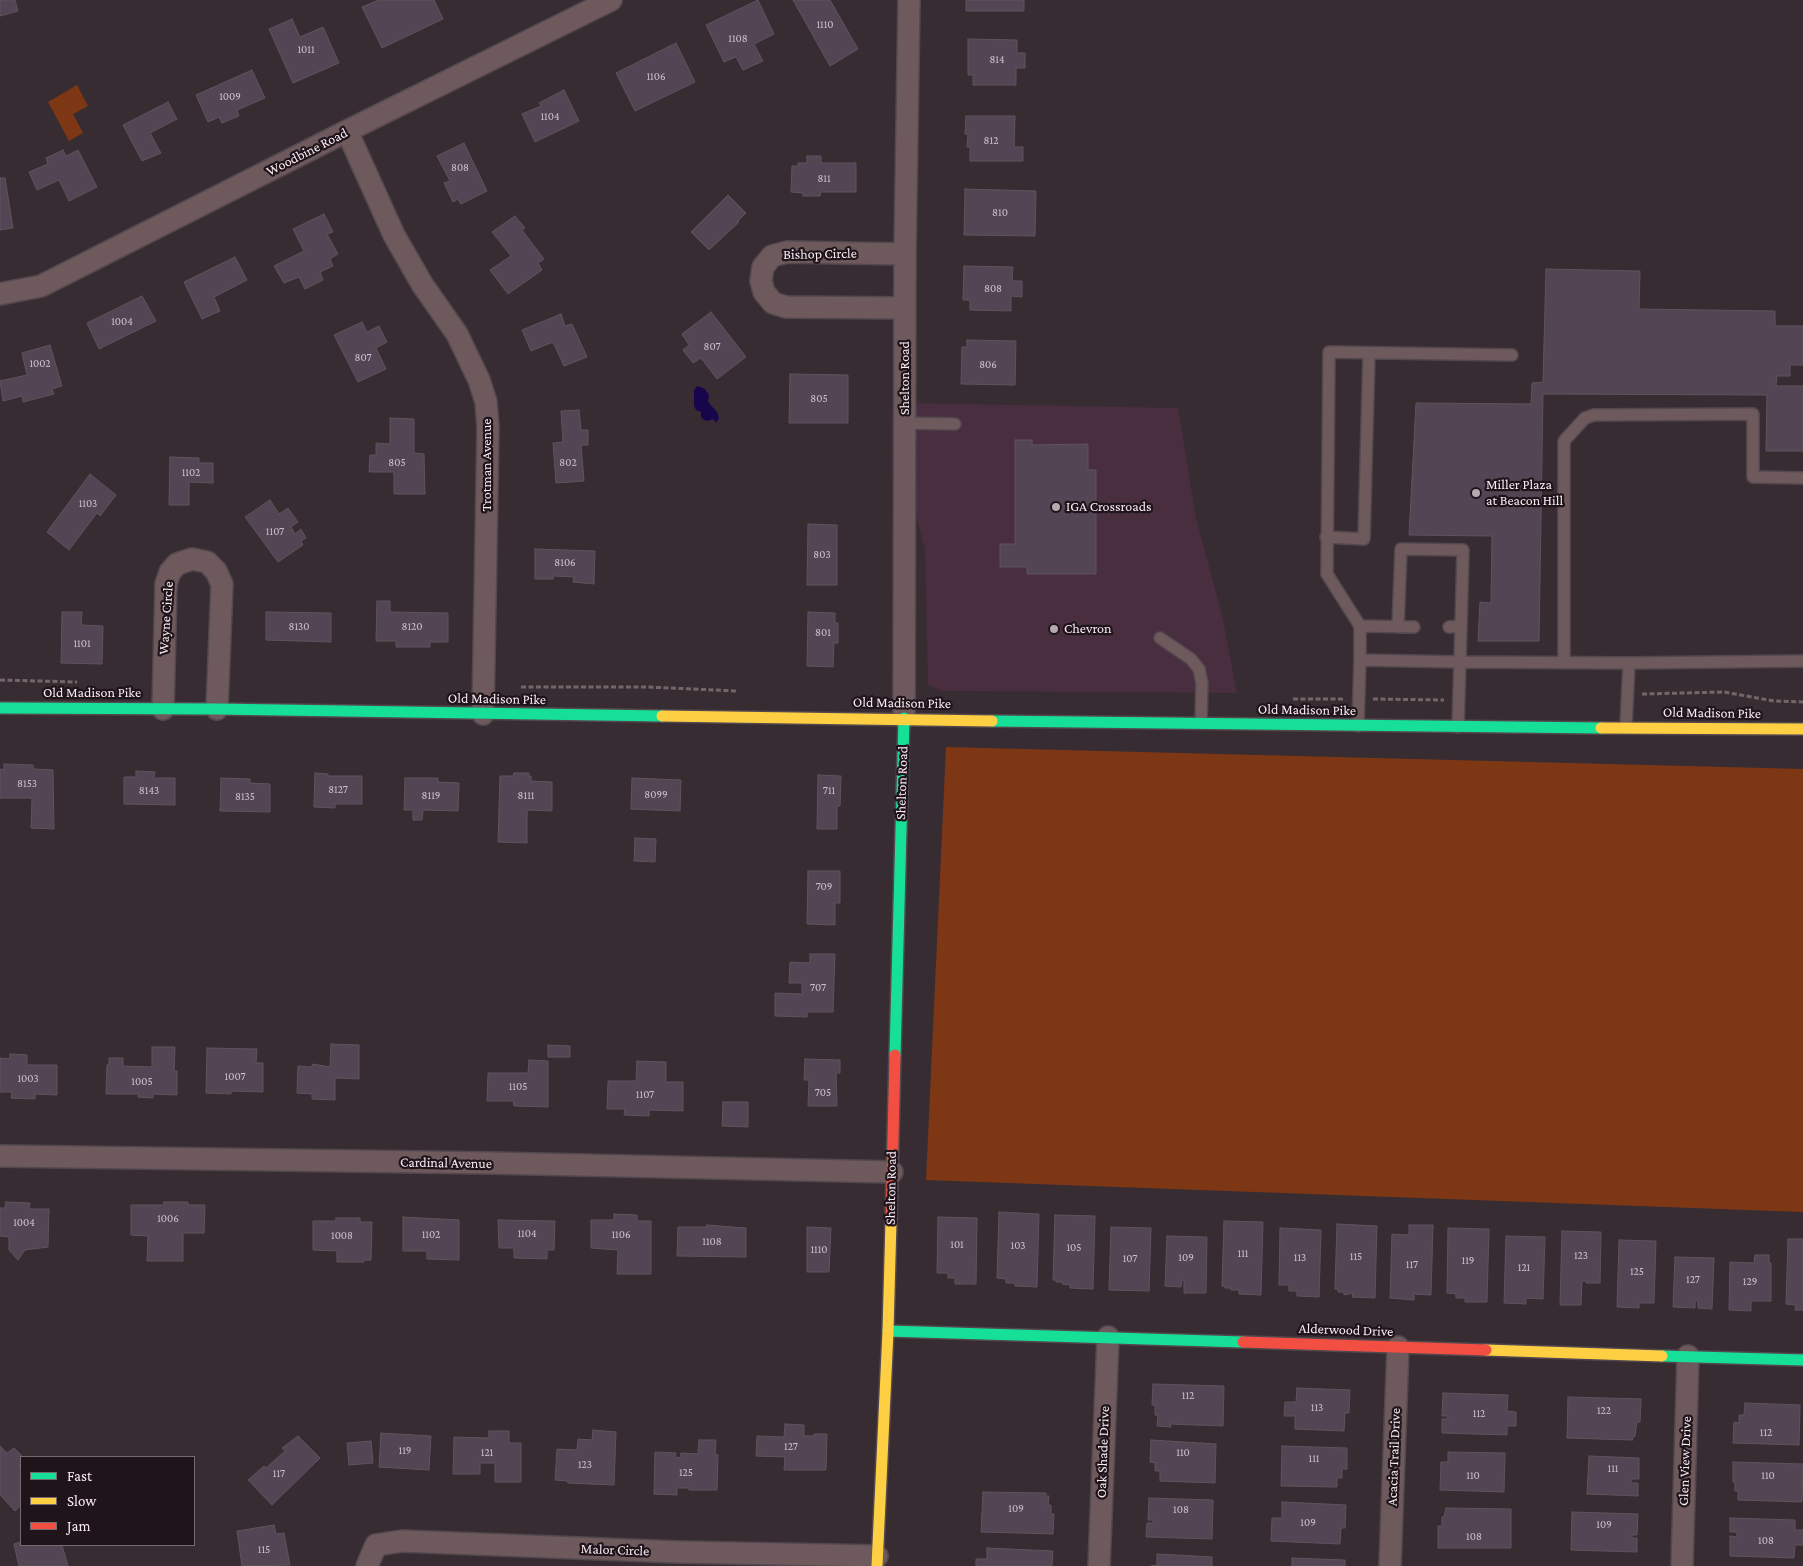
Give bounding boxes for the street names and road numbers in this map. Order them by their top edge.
street label: Woodbine Road [264,124,350,180]
street label: Bishop Circle [783,245,857,263]
street label: Shelton Road [897,341,913,415]
street label: Trotman Avenue [479,419,495,511]
street label: Wayne Circle [155,581,177,655]
street label: Old Madison Pike [43,685,141,701]
street label: Old Madison Pike [448,690,546,708]
street label: Old Madison Pike [853,694,951,712]
street label: Old Madison Pike [1258,701,1356,719]
street label: Old Madison Pike [1663,704,1761,722]
street label: Shelton Road [892,746,912,820]
street label: Shelton Road [882,1151,900,1225]
street label: Cardinal Avenue [400,1154,492,1172]
street label: Alderwood Drive [1298,1320,1394,1340]
street label: Oak Shade Drive [1093,1406,1113,1498]
street label: Acacia Trail Drive [1384,1408,1404,1506]
street label: Glen View Drive [1675,1416,1695,1506]
street label: Malor Circle [580,1540,650,1560]

